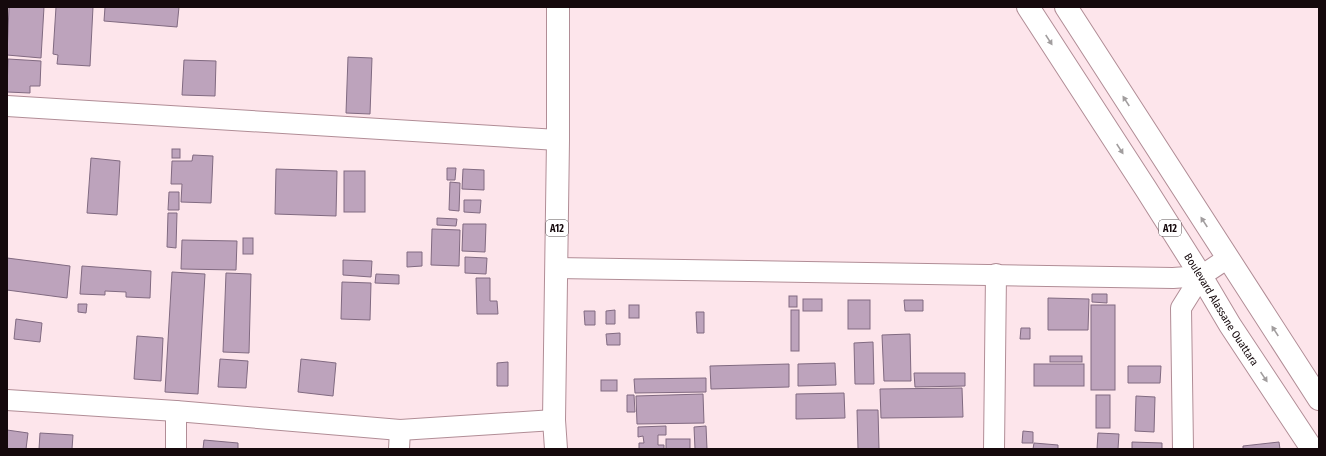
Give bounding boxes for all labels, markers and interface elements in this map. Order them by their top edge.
one-way arrow [1045,35,1053,45]
one-way arrow [1122,95,1130,106]
one-way arrow [1116,144,1124,154]
one-way arrow [1200,216,1208,227]
road number: A12 [546,220,568,236]
road number: A12 [1159,220,1181,236]
street label: Boulevard Alassane Ouattara [1181,251,1261,368]
one-way arrow [1271,326,1279,336]
one-way arrow [1260,372,1268,382]

